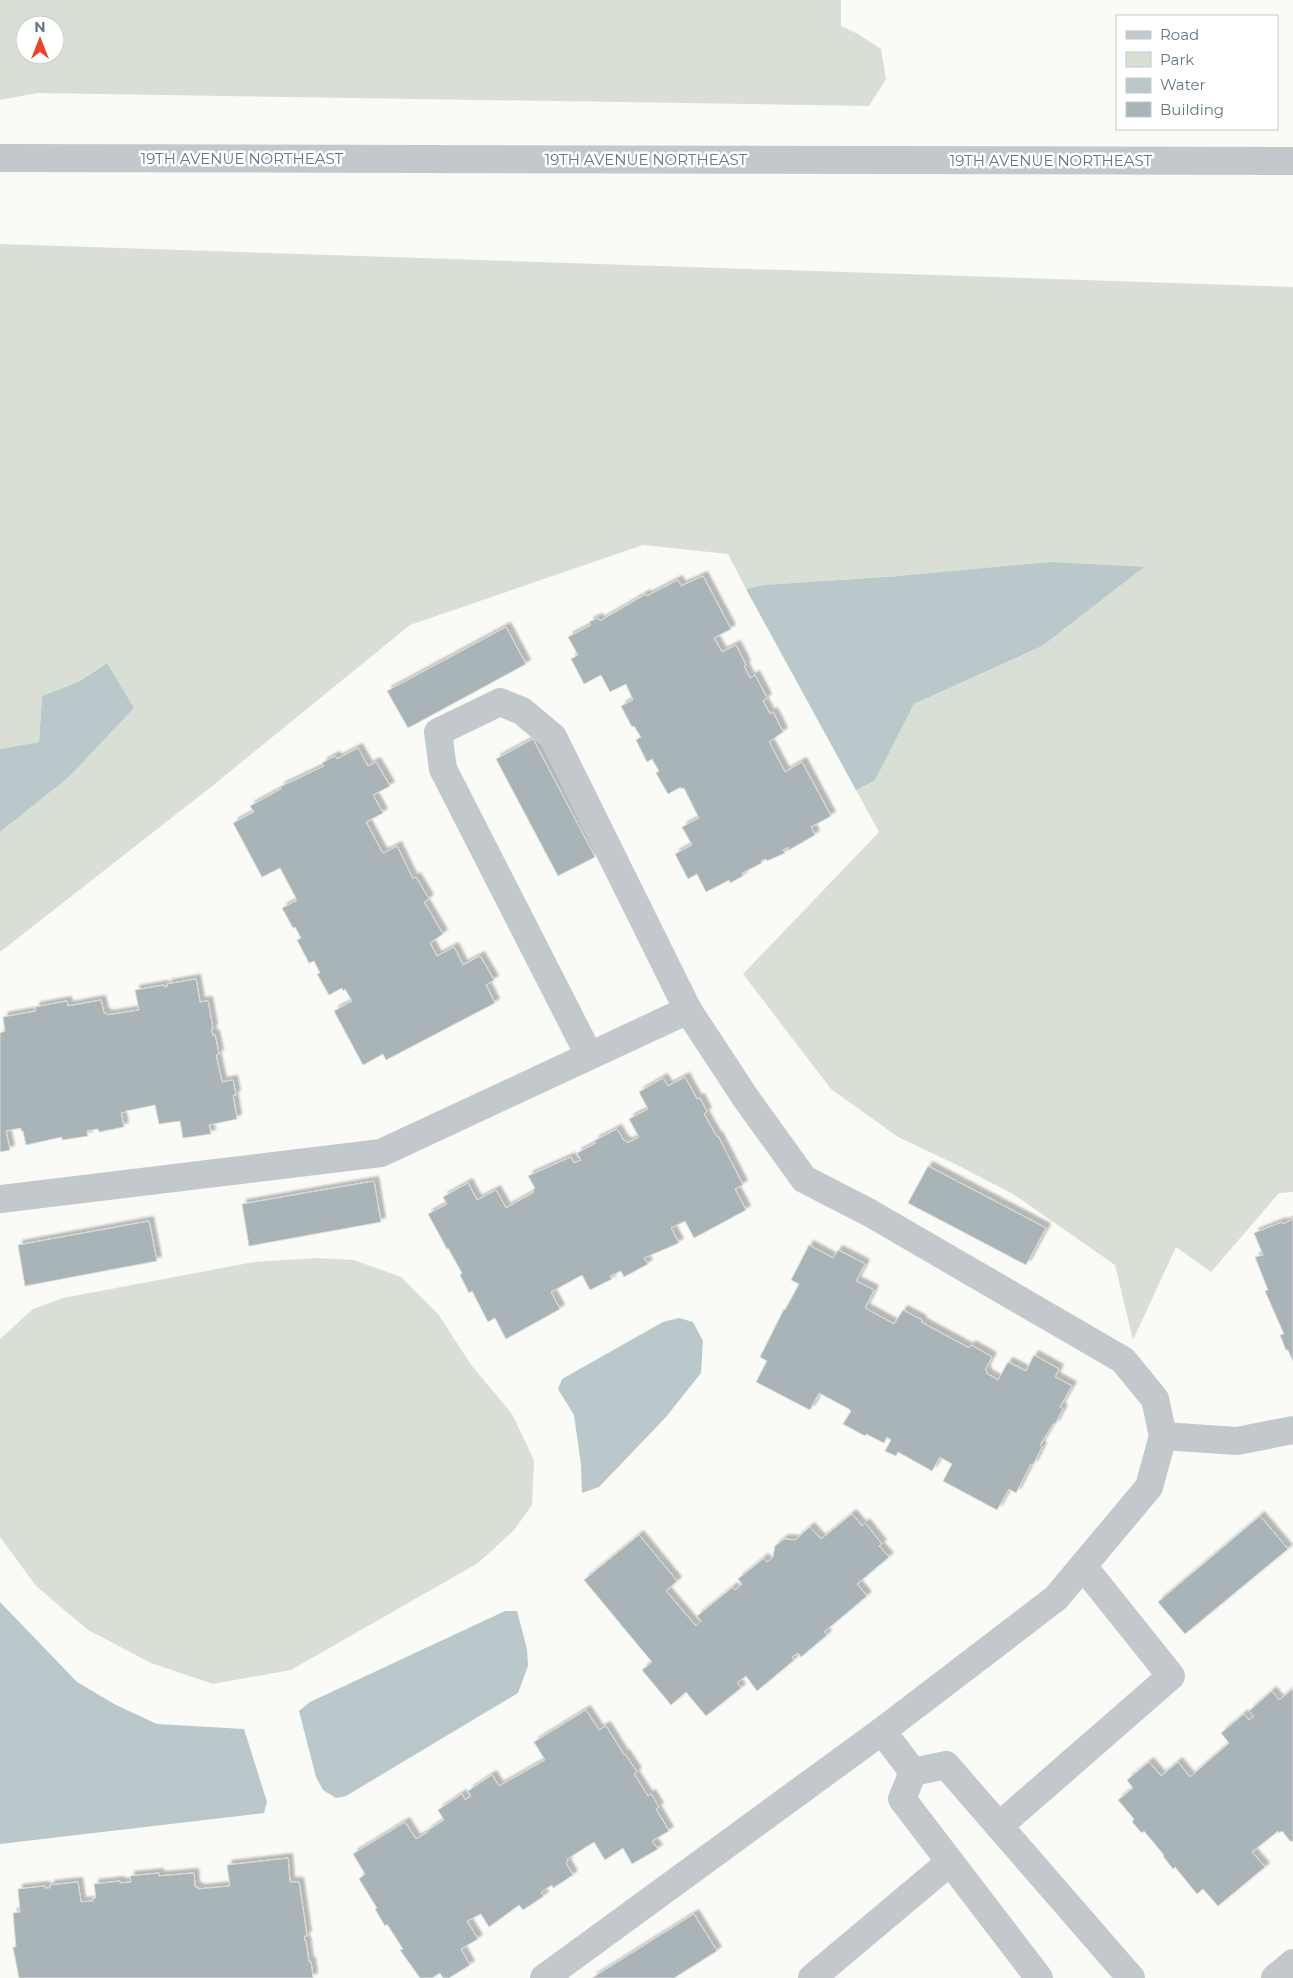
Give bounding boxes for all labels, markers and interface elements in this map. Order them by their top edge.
north arrow [15,15,65,65]
legend [1116,15,1278,130]
text: N [34,18,46,36]
text: Road [1160,25,1199,44]
text: Park [1160,50,1194,69]
text: Water [1160,75,1206,94]
text: Building [1160,100,1224,119]
street label: 19TH AVENUE NORTHEAST [141,149,344,168]
street label: 19TH AVENUE NORTHEAST [545,150,748,169]
street label: 19TH AVENUE NORTHEAST [950,151,1153,170]

